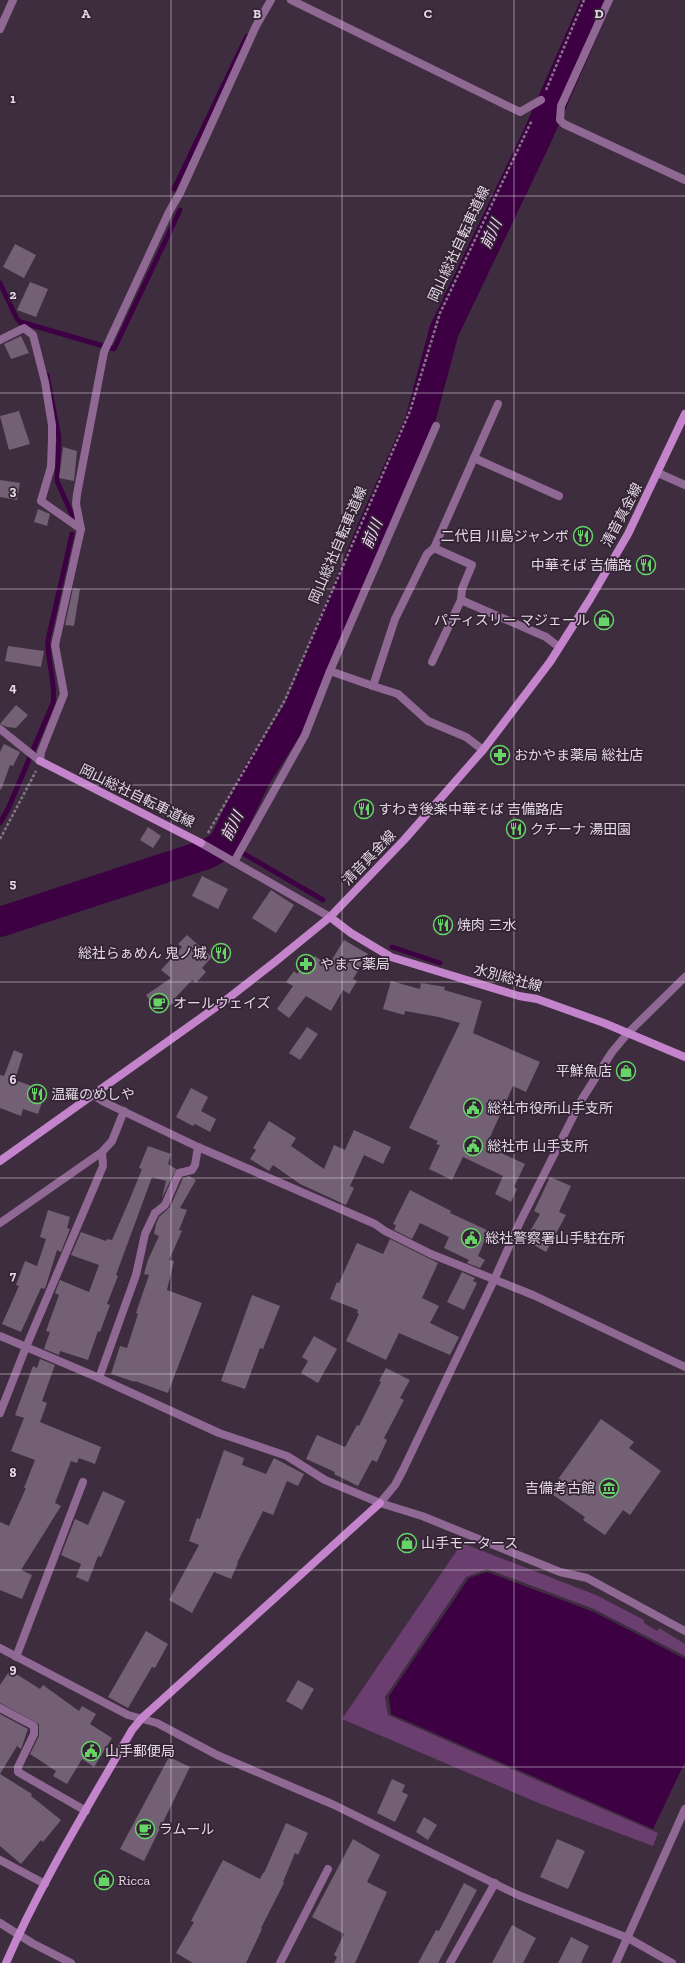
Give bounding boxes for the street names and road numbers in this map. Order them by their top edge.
street label: 岡山総社自転車道線 [425,183,493,305]
street label: 清音真金線 [598,480,646,550]
street label: 岡山総社自転車道線 [306,484,370,606]
street label: 岡山総社自転車道線 [77,761,197,831]
street label: 清音真金線 [339,827,399,889]
street label: 水別総社線 [472,961,544,995]

